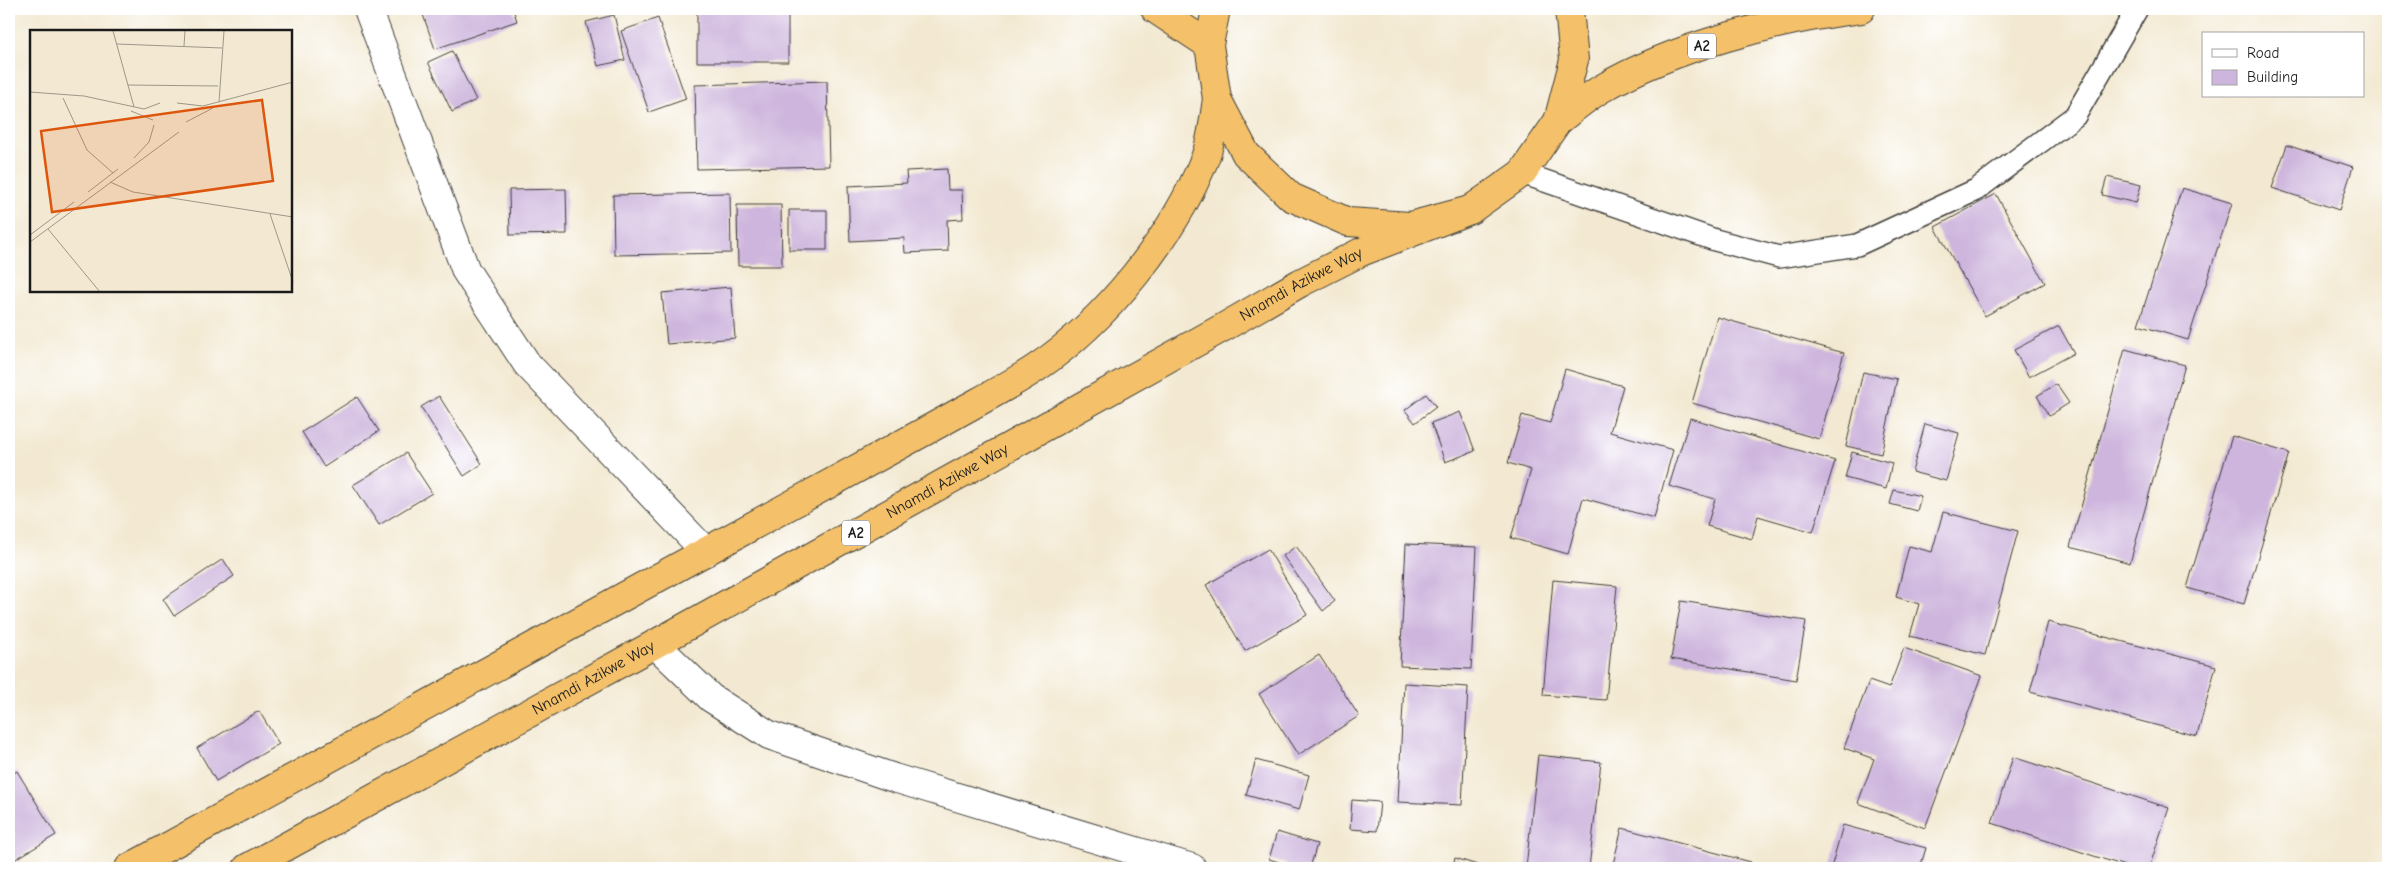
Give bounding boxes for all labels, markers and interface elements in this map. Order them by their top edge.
inset map [30,30,292,292]
legend [2202,32,2364,98]
road number: A2 [1688,34,1716,58]
text: Road [2247,44,2279,62]
text: Building [2247,68,2298,86]
street label: Nnamdi Azikwe Way [1237,243,1366,325]
street label: Nnamdi Azikwe Way [883,440,1012,522]
road number: A2 [842,520,870,546]
street label: Nnamdi Azikwe Way [529,637,658,719]

